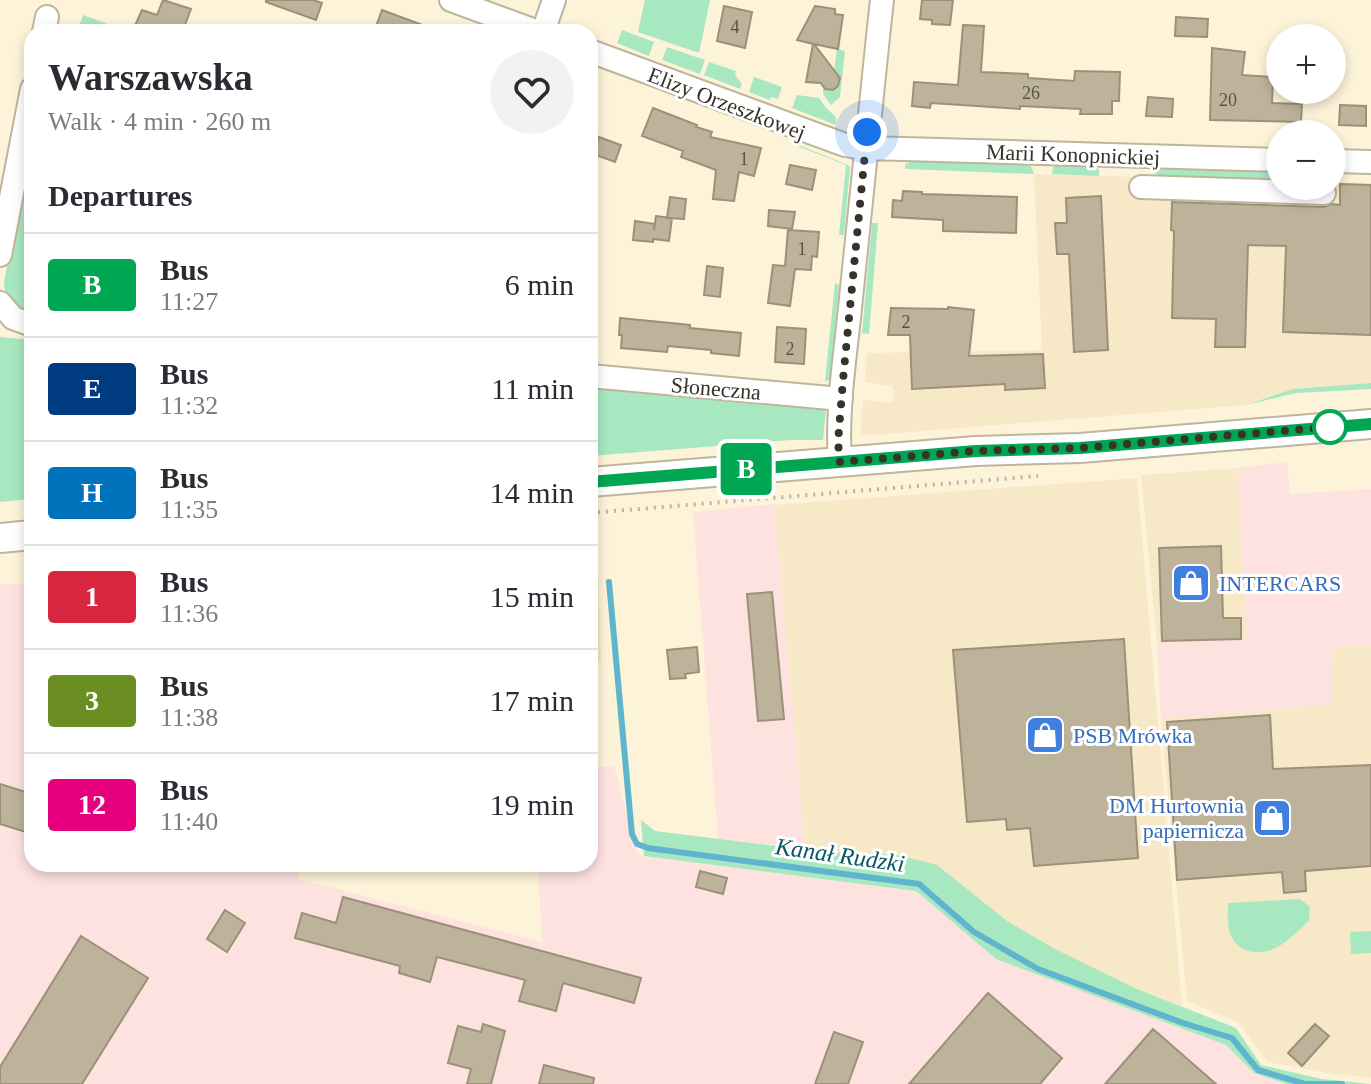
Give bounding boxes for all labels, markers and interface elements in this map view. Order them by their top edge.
house number: 4 [731,17,740,37]
map controls [1266,24,1346,200]
button: + [1266,24,1346,104]
button: heart [490,50,574,134]
text: Warszawska [48,56,253,98]
street label: Elizy Orzeszkowej [644,62,809,145]
house number: 26 [1022,83,1040,103]
house number: 20 [1219,90,1237,110]
text: Walk · 4 min · 260 m [48,107,271,136]
your location [847,112,887,152]
button: − [1266,120,1346,200]
street label: Marii Konopnickiej [986,139,1160,170]
house number: 1 [740,149,749,169]
text: Departures [48,179,192,212]
house number: 1 [798,239,807,259]
text: Bus [160,253,208,286]
text: 6 min [505,268,574,301]
text: B [83,269,101,300]
text: 11:27 [160,287,218,316]
house number: 2 [902,312,911,332]
house number: 2 [786,339,795,359]
text: Bus [160,357,208,390]
text: 11 min [491,372,574,405]
street label: Słoneczna [670,372,762,405]
text: E [83,373,101,404]
text: 11:32 [160,391,218,420]
unlabelled marker [1313,410,1347,444]
line badge: B [720,443,772,495]
text: B [737,453,755,484]
text: Bus [160,461,208,494]
text: 14 min [490,476,574,509]
text: H [81,477,103,508]
text: 11:35 [160,495,218,524]
shop icon: INTERCARS [1170,562,1212,604]
text: Bus [160,565,208,598]
place label: INTERCARS [1219,571,1341,596]
text: 15 min [490,580,574,613]
text: 1 [85,581,99,612]
text: 11:36 [160,599,218,628]
text: Bus [160,669,208,702]
text: 17 min [490,684,574,717]
text: 3 [85,685,99,716]
text: 11:38 [160,703,218,732]
shop icon: PSB Mrówka [1024,714,1066,756]
place label: PSB Mrówka [1073,723,1192,748]
text: Bus [160,773,208,806]
text: 19 min [490,788,574,821]
text: 12 [78,789,106,820]
place label: DM Hurtownia papiernicza [1109,793,1244,843]
shop icon: DM Hurtownia papiernicza [1251,797,1293,839]
text: 11:40 [160,807,218,836]
water label: Kanał Rudzki [773,833,906,877]

